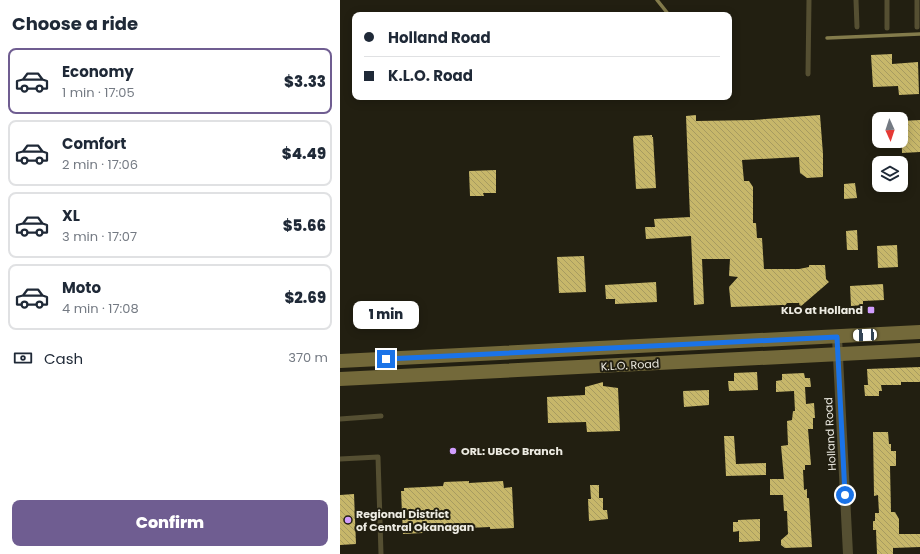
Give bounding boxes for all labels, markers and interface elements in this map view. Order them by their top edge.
text: Choose a ride [12,11,138,36]
text: Holland Road [388,27,491,48]
text: Economy [62,61,134,82]
icon: car [14,63,50,99]
text: K.L.O. Road [388,65,473,86]
text: $3.33 [284,71,326,92]
text: 1 min · 17:05 [62,83,135,102]
north arrow [872,112,908,148]
map controls [872,112,908,192]
text: Comfort [62,133,126,154]
icon: car [14,135,50,171]
text: $4.49 [282,143,326,164]
text: 2 min · 17:06 [62,155,138,174]
button: layers [872,156,908,192]
text: XL [62,205,80,226]
icon: car [14,207,50,243]
text: $5.66 [283,215,326,236]
text: 3 min · 17:07 [62,227,137,246]
text: Moto [62,277,101,298]
icon: car [14,279,50,315]
text: $2.69 [284,287,326,308]
text: 4 min · 17:08 [62,299,139,318]
callout: 1 min [353,301,419,329]
place label: KLO at Holland [781,302,863,318]
text: 1 min [369,305,403,324]
marker: KLO at Holland [866,305,876,315]
car [853,328,877,342]
icon: cash [12,347,34,369]
text: Cash [44,348,83,369]
text: 370 m [288,348,328,367]
route end [377,350,395,368]
street label: K.L.O. Road [600,355,660,375]
street label: Holland Road [820,397,840,471]
place label: ORL: UBCO Branch [461,443,563,459]
marker: ORL: UBCO Branch [448,446,458,456]
route start [836,486,854,504]
button: Confirm [12,500,328,546]
place label: Regional District of Central Okanagan [356,506,474,535]
marker: Regional District of Central Okanagan [343,515,353,525]

